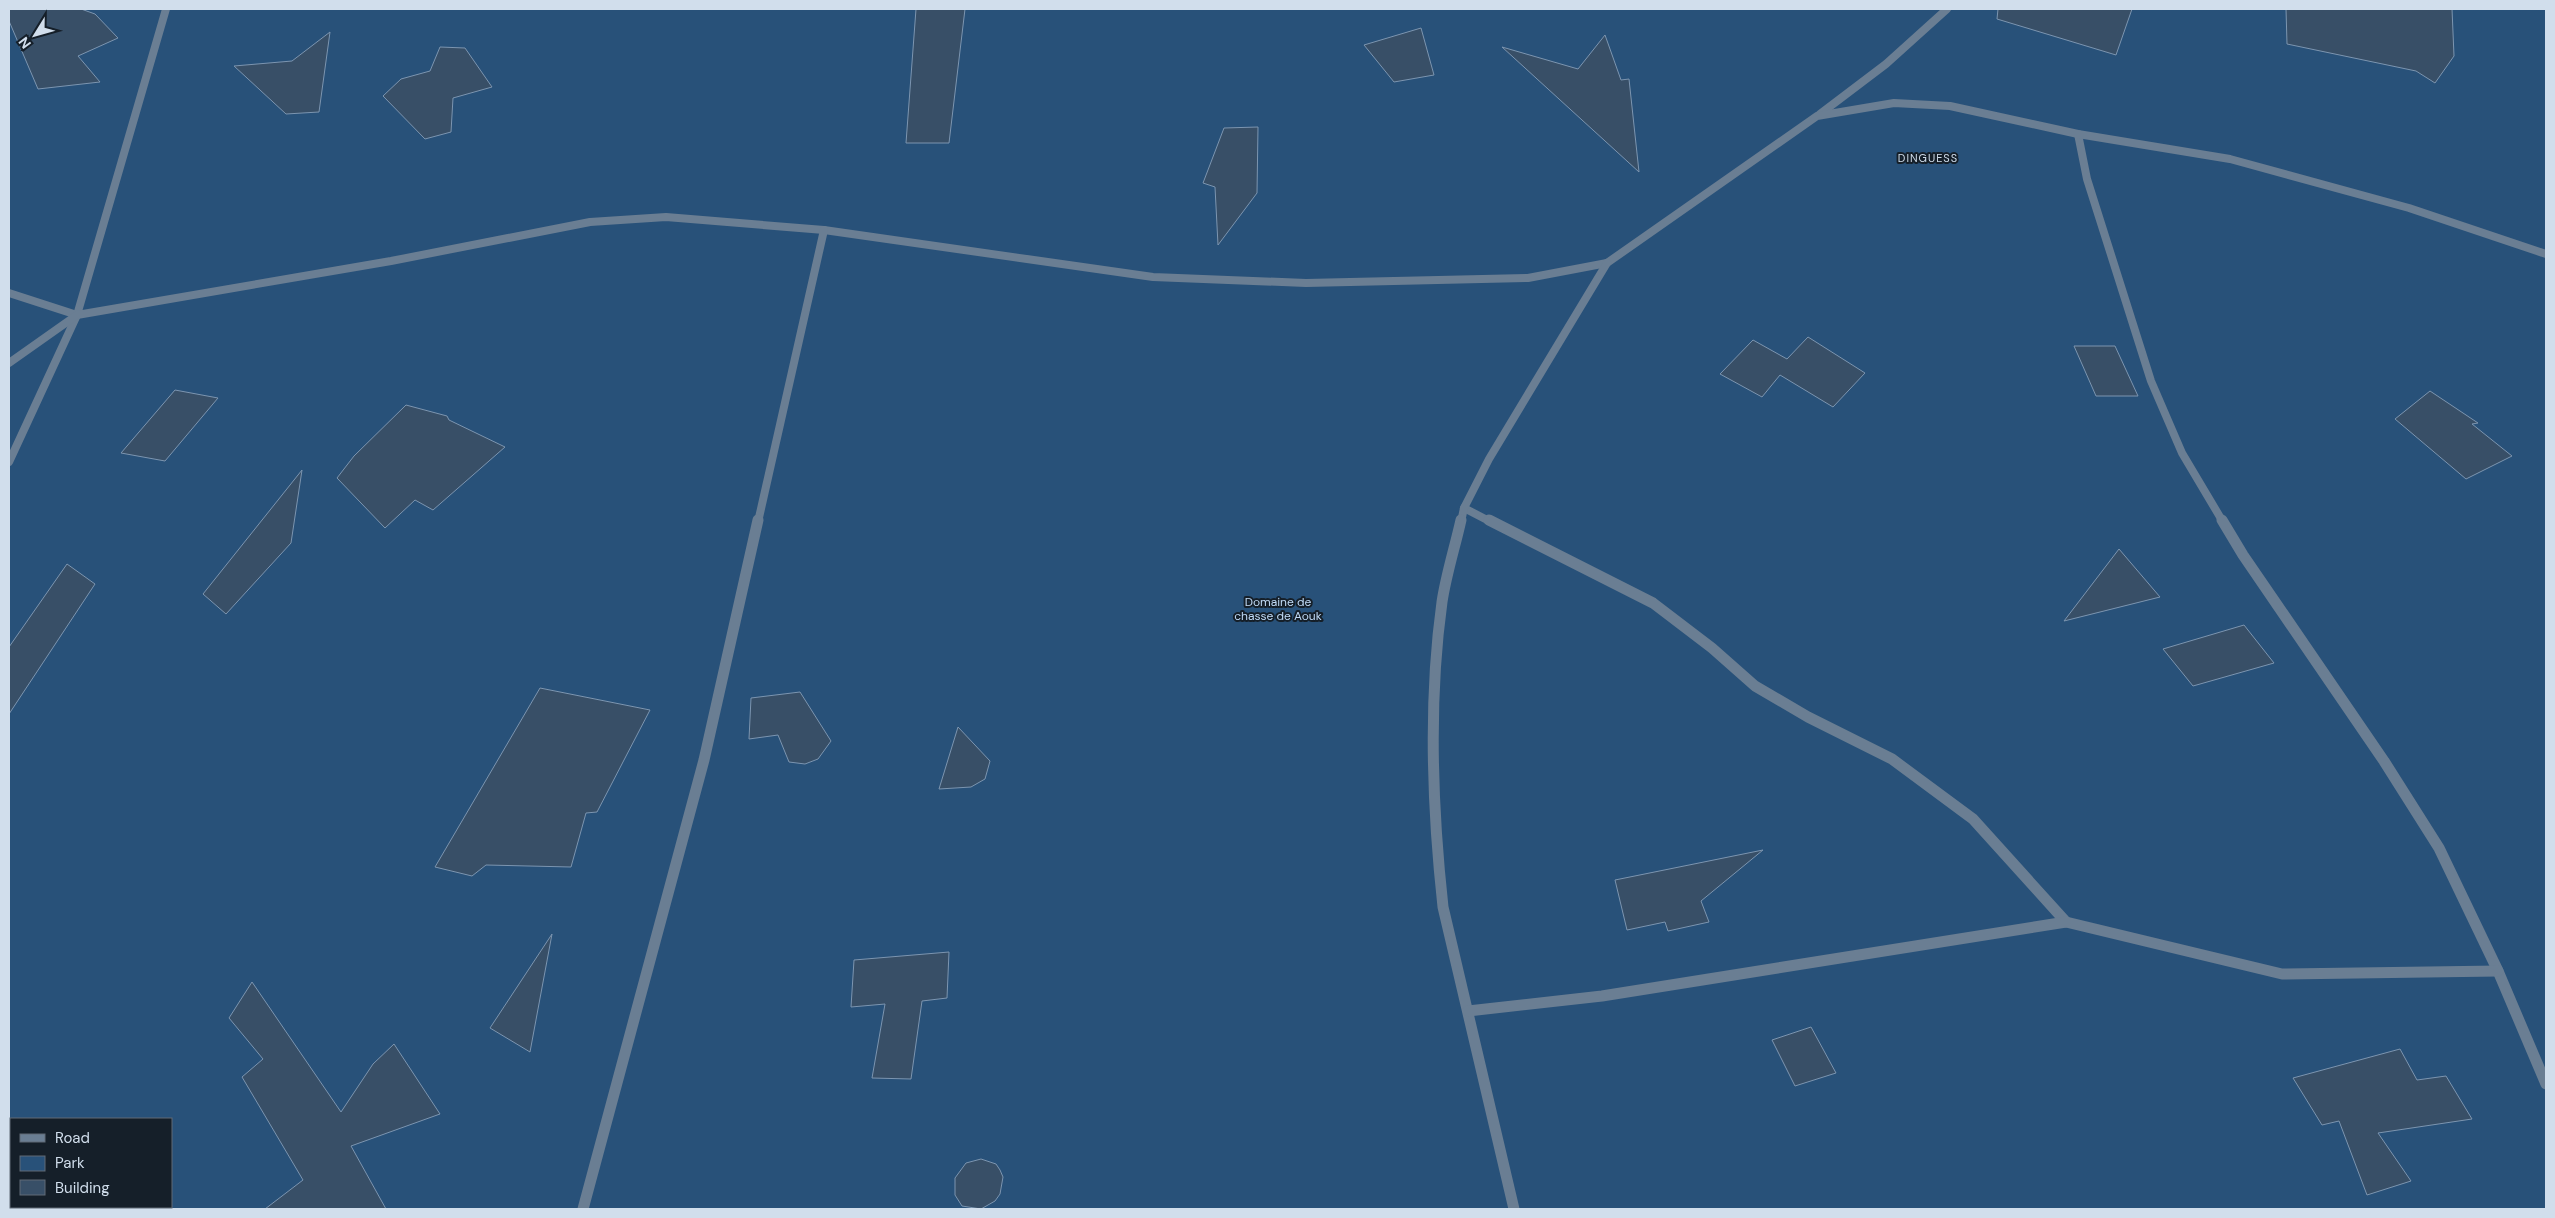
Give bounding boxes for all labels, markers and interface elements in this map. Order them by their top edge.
north arrow [10,10,60,60]
text: N [14,33,35,52]
district label: DINGUESS [1898,151,1958,165]
park label: Domaine de chasse de Aouk [1234,594,1322,624]
legend [10,1118,172,1208]
text: Road [55,1128,90,1148]
text: Park [55,1153,85,1173]
text: Building [55,1178,110,1198]

